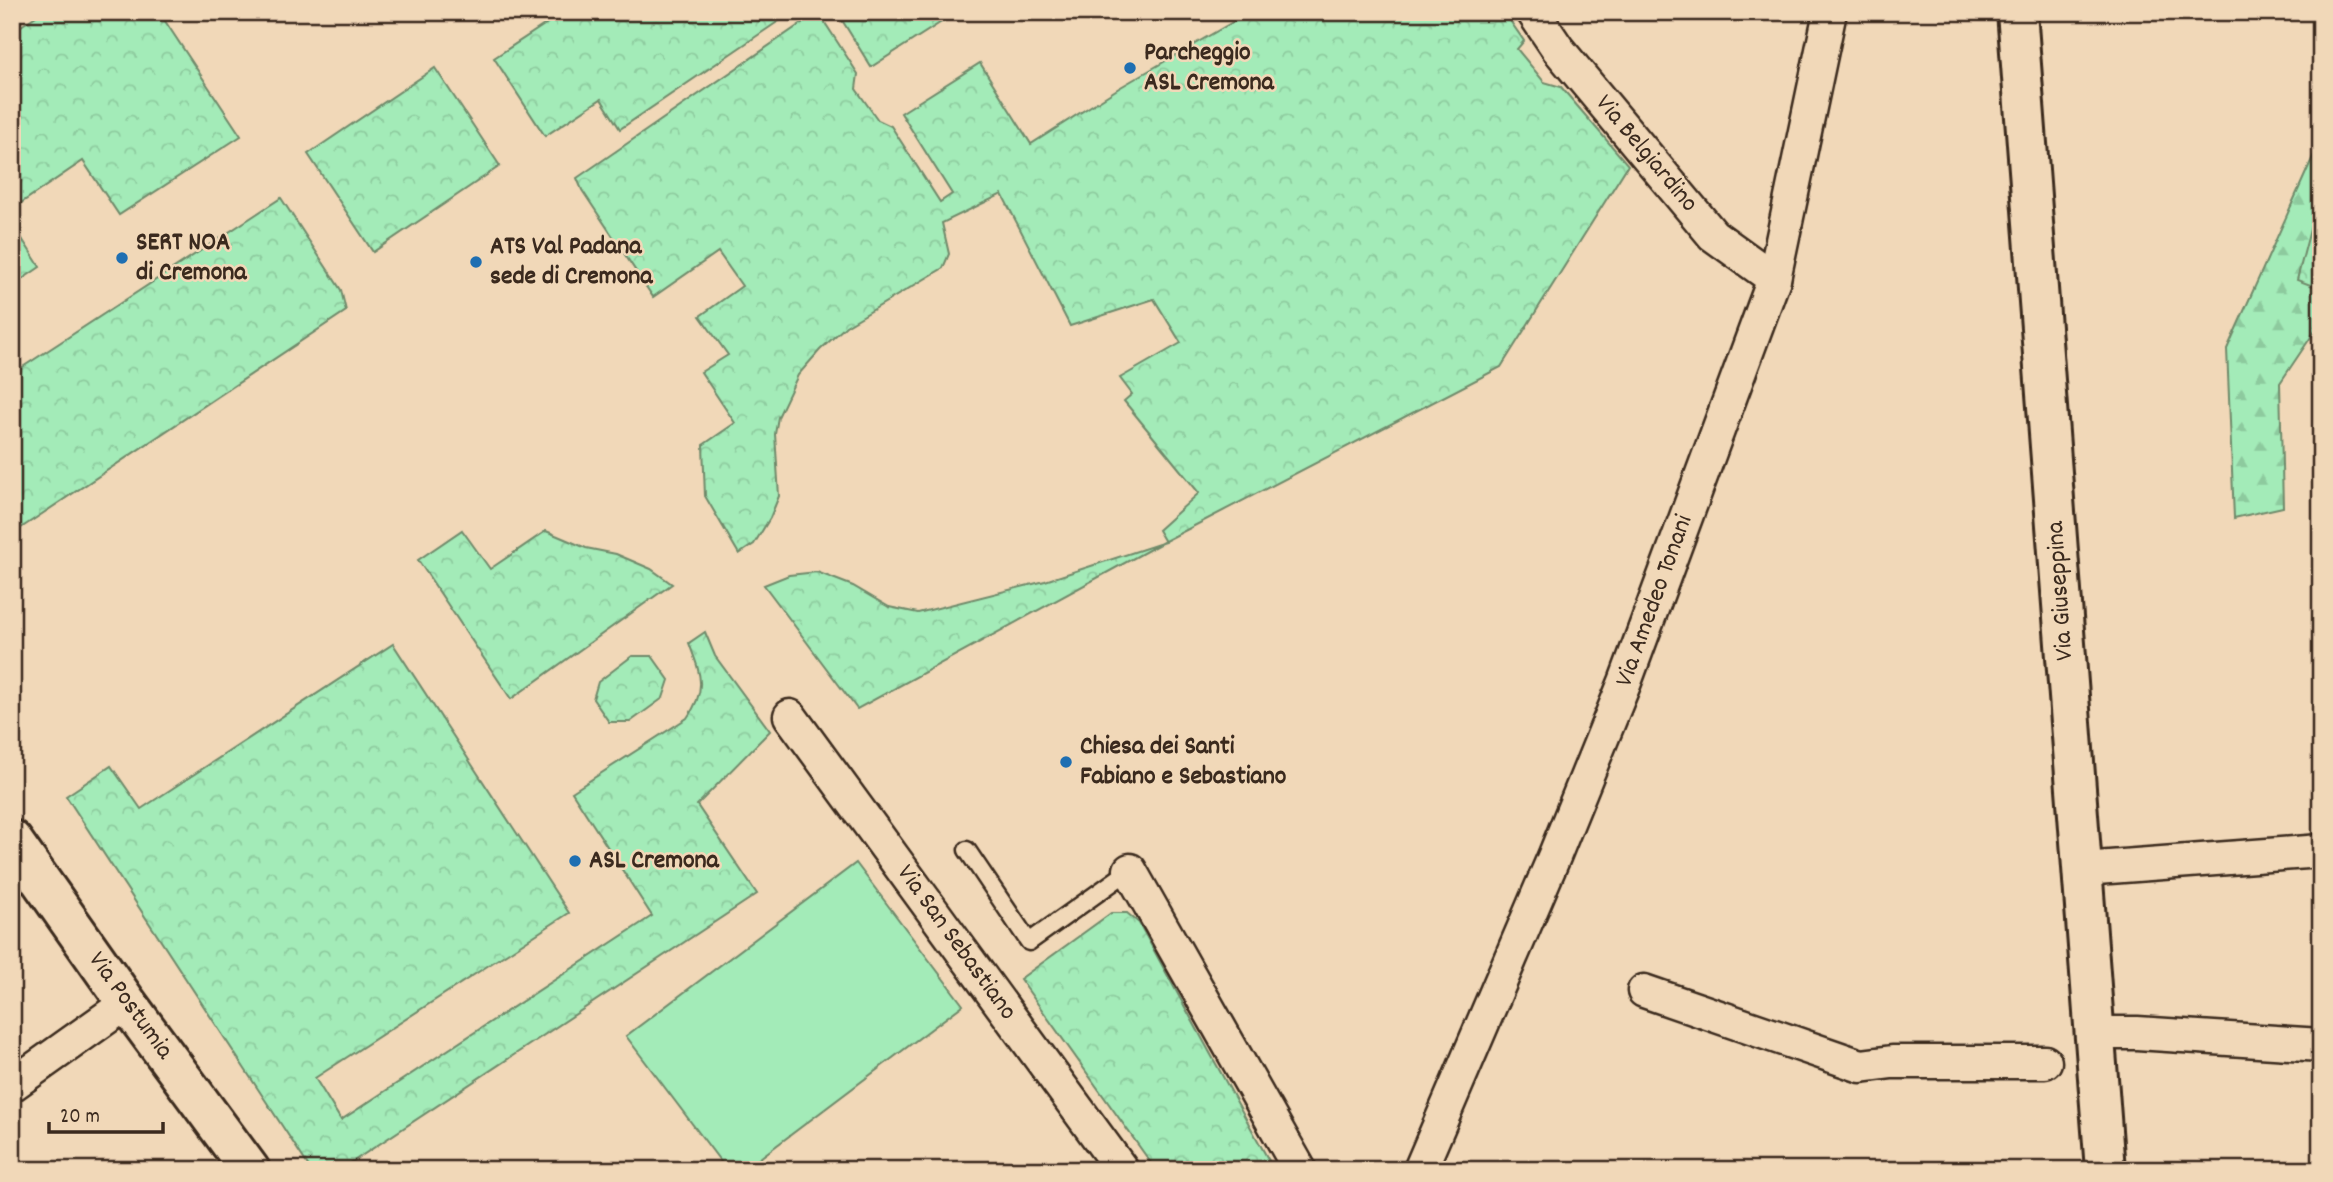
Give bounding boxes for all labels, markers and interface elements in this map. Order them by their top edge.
place label: Parcheggio ASL Cremona [1144,35,1275,102]
marker: Parcheggio ASL Cremona [1122,60,1138,76]
street label: Via Belgiardino [1586,87,1706,221]
place label: SERT NOA di Cremona [136,225,247,292]
place label: ATS Val Padana sede di Cremona [490,229,653,296]
marker: SERT NOA di Cremona [114,250,130,266]
marker: ATS Val Padana sede di Cremona [468,254,484,270]
street label: Via Amedeo Tonani [1607,510,1703,692]
street label: Via Giuseppina [2038,519,2084,662]
place label: Chiesa dei Santi Fabiano e Sebastiano [1080,729,1287,796]
marker: Chiesa dei Santi Fabiano e Sebastiano [1058,754,1074,770]
place label: ASL Cremona [589,843,720,880]
marker: ASL Cremona [567,853,583,869]
street label: Via San Sebastiano [887,858,1025,1028]
street label: Via Postumia [78,944,182,1068]
scale bar [49,1091,163,1135]
text: 20 m [60,1103,100,1133]

